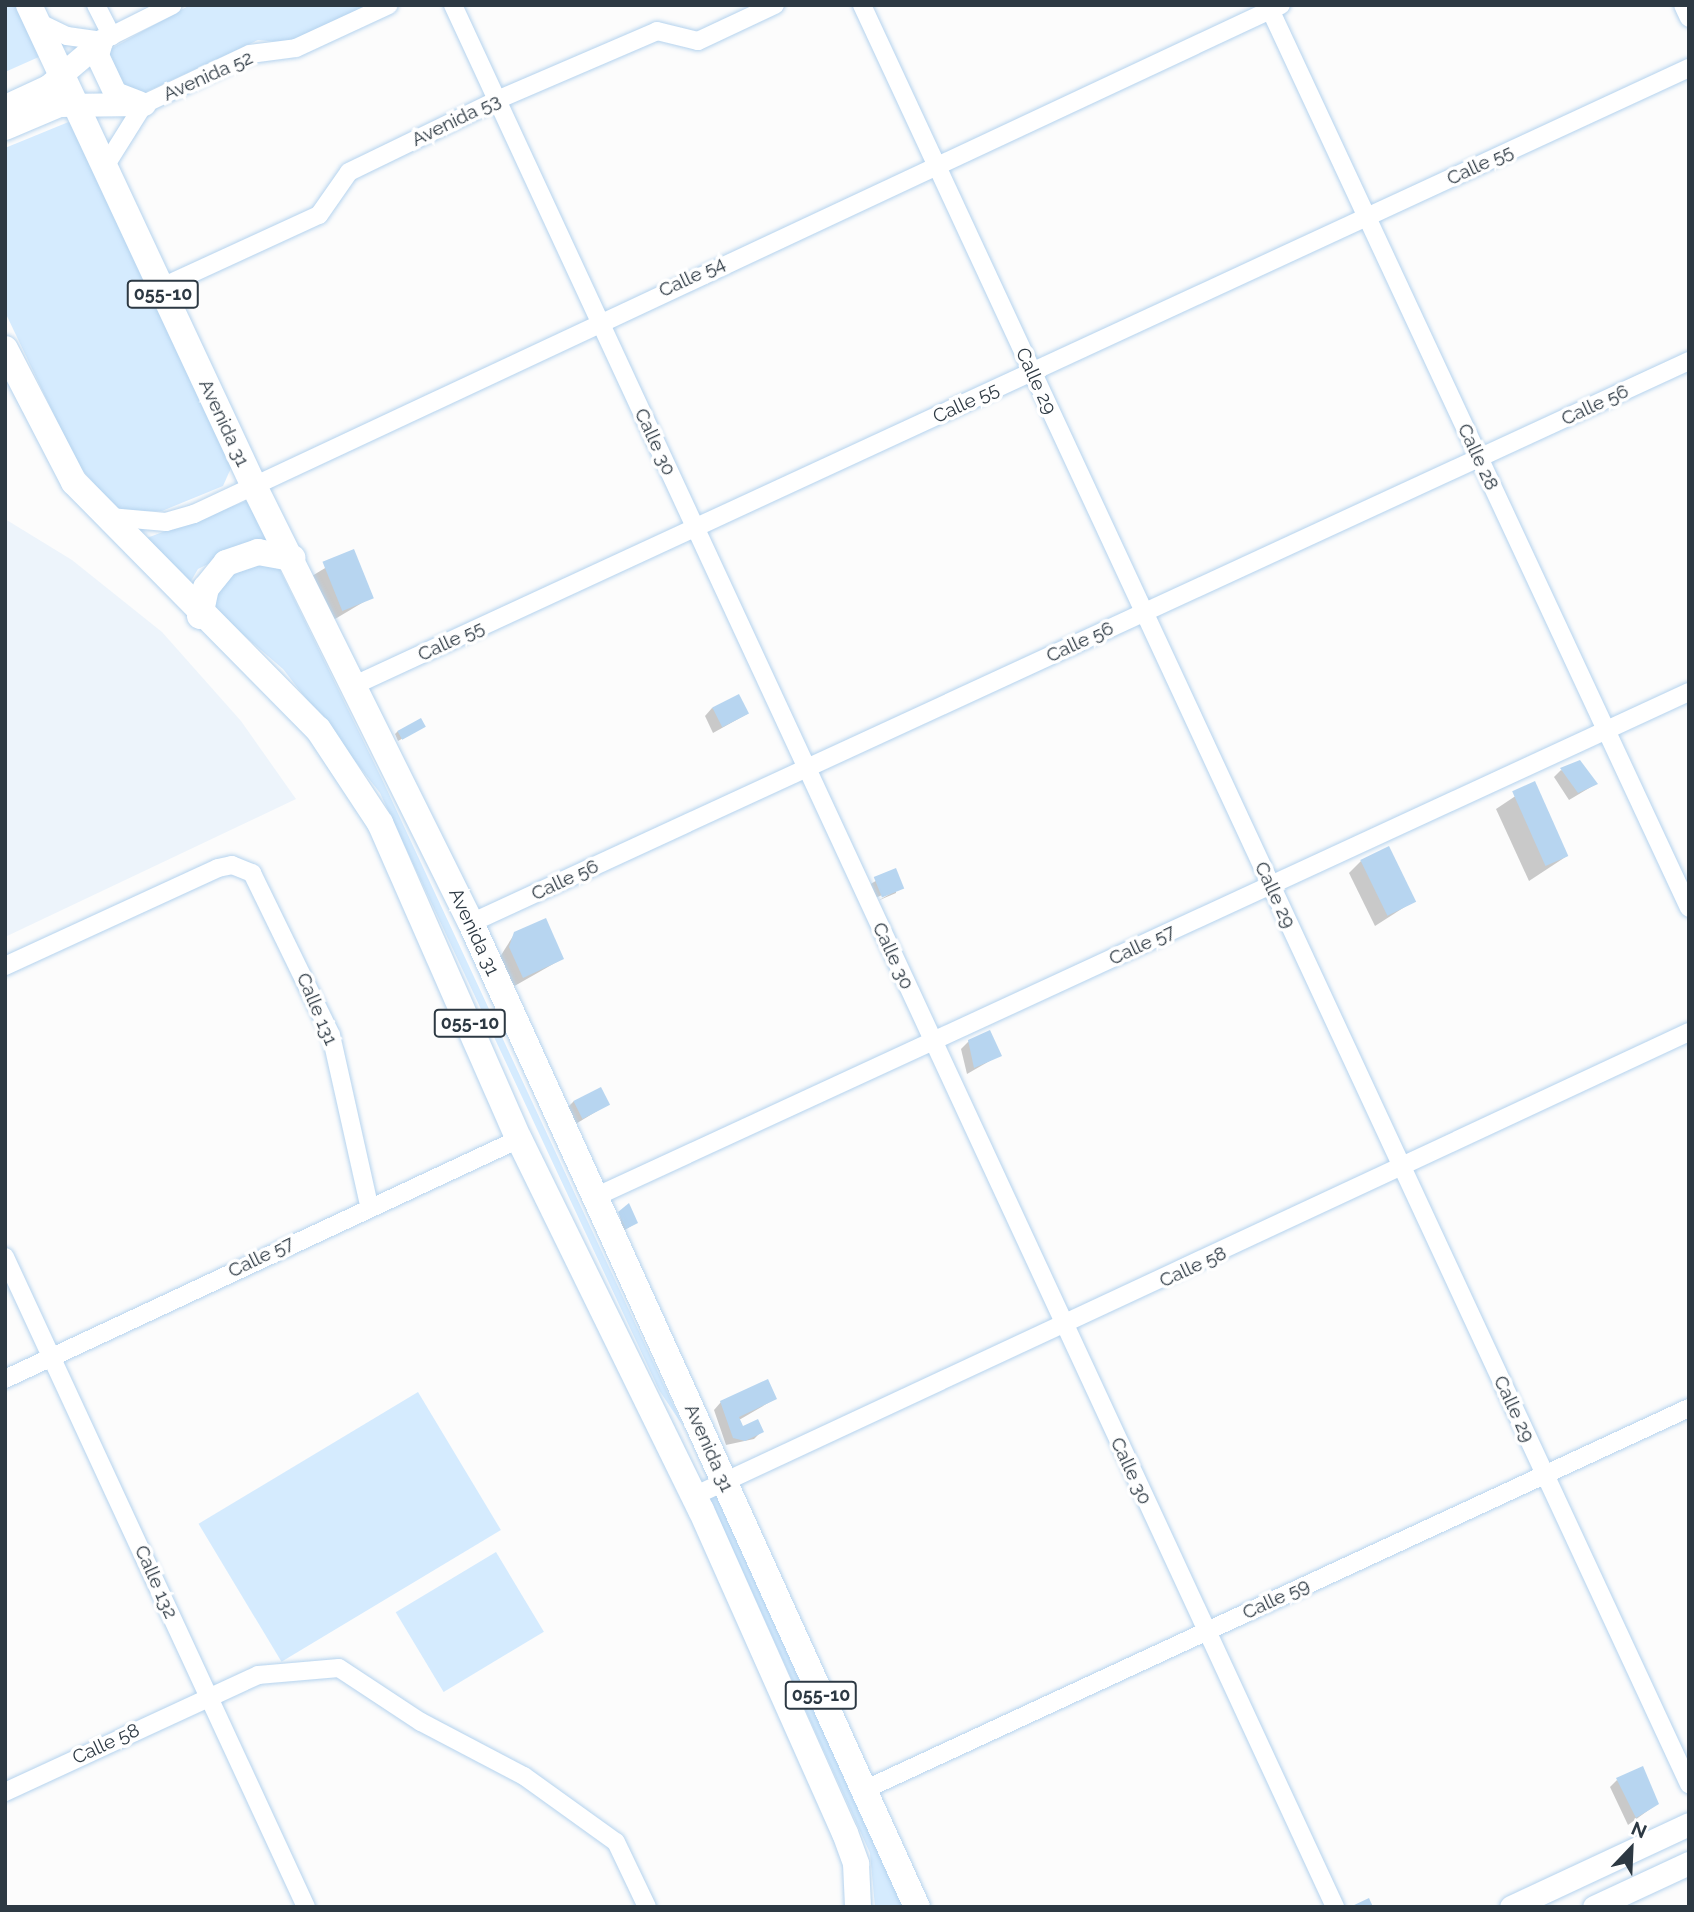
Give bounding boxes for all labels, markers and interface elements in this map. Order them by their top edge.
street label: Avenida 52 [160,46,256,106]
street label: Avenida 53 [408,89,504,151]
street label: Calle 55 [1443,140,1517,190]
street label: Calle 54 [655,252,729,302]
road number: 055-10 [126,280,200,308]
street label: Calle 29 [1011,344,1061,418]
street label: Avenida 31 [194,376,254,470]
street label: Calle 55 [929,378,1003,428]
street label: Calle 56 [1558,380,1632,430]
street label: Calle 30 [630,405,680,479]
street label: Calle 28 [1453,420,1503,494]
street label: Calle 55 [414,616,488,666]
street label: Calle 56 [1043,617,1117,667]
street label: Calle 56 [528,855,602,905]
street label: Calle 29 [1250,858,1300,932]
street label: Avenida 31 [444,885,504,979]
street label: Calle 30 [868,919,918,993]
street label: Calle 57 [1105,920,1179,970]
street label: Calle 131 [292,970,342,1048]
road number: 055-10 [433,1008,507,1038]
street label: Calle 57 [224,1231,298,1283]
street label: Calle 58 [1156,1242,1230,1292]
street label: Calle 29 [1489,1372,1539,1446]
street label: Avenida 31 [680,1401,738,1495]
street label: Calle 30 [1106,1434,1156,1508]
street label: Calle 132 [130,1542,182,1622]
street label: Calle 59 [1239,1574,1313,1624]
road number: 055-10 [784,1680,858,1710]
street label: Calle 58 [69,1719,143,1769]
north arrow [1596,1814,1666,1884]
text: N [1628,1817,1650,1843]

